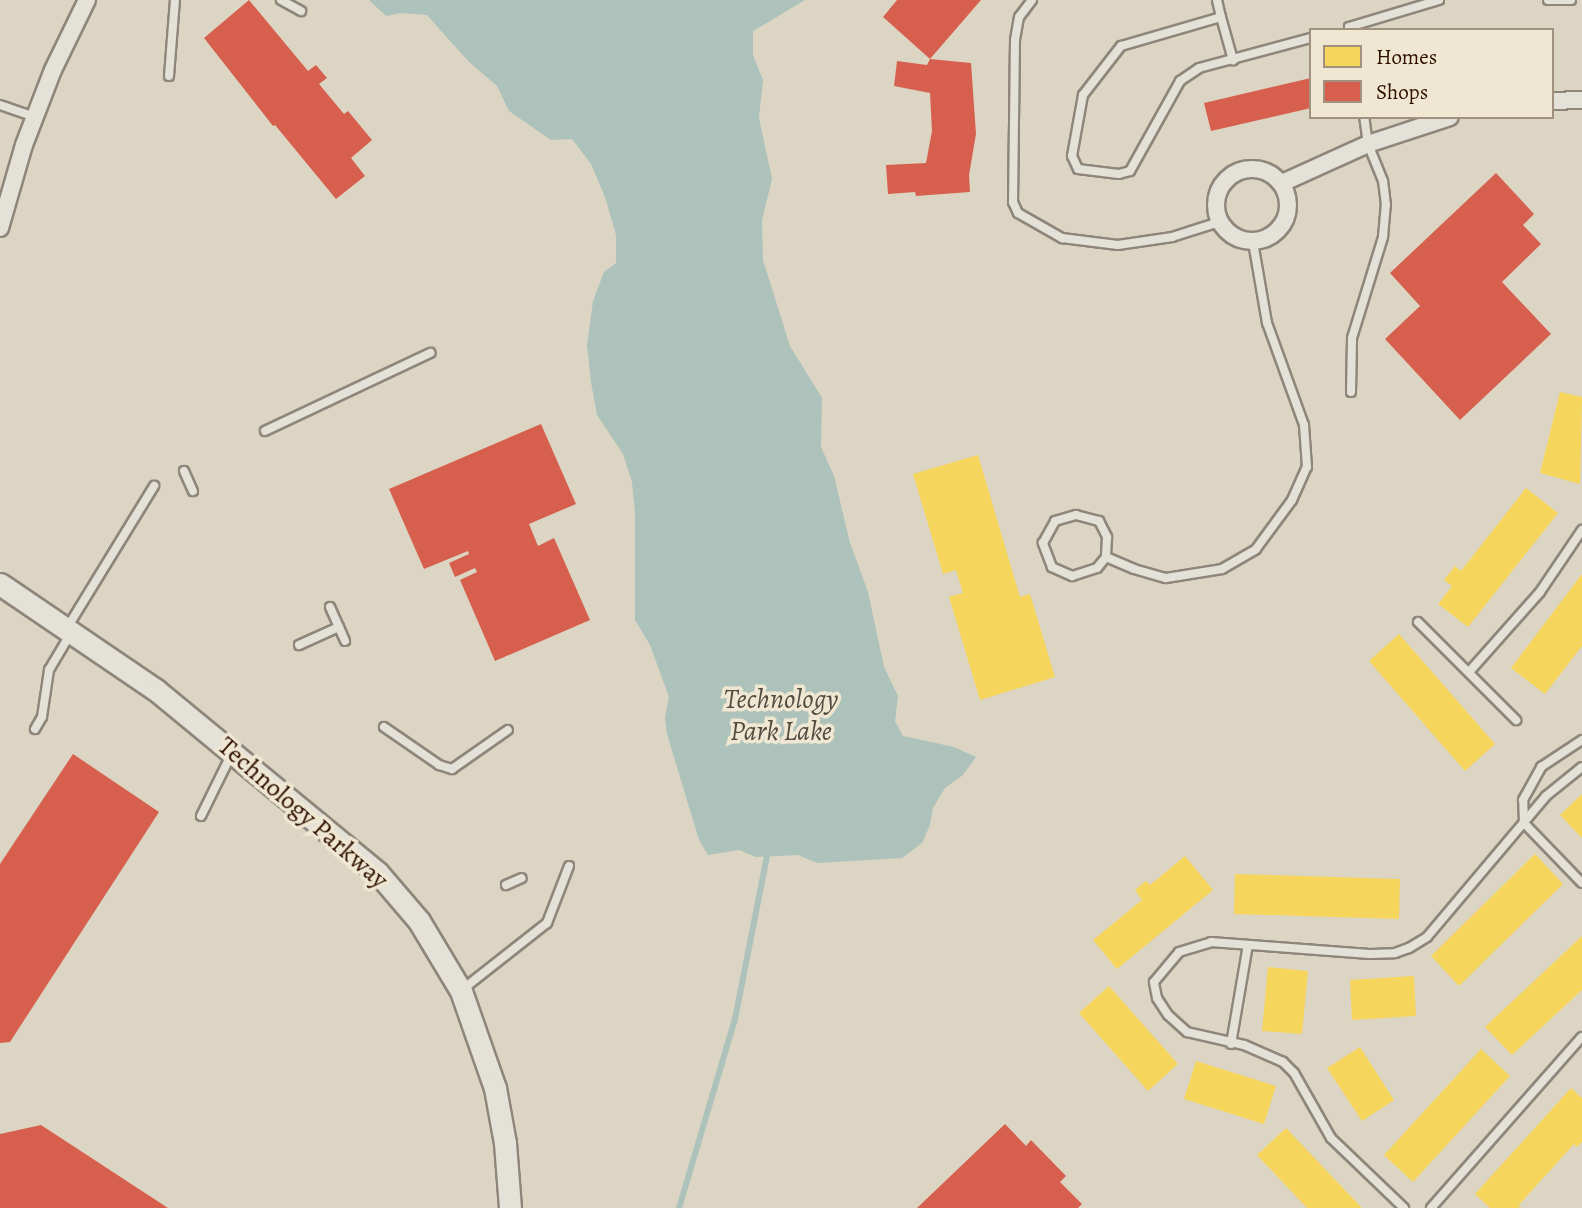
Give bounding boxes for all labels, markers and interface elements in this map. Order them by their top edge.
legend [1309,28,1554,119]
text: Homes [1376,43,1437,71]
text: Shops [1376,78,1428,106]
water label: Technology Park Lake [724,682,838,748]
street label: Technology Parkway [211,731,395,895]

